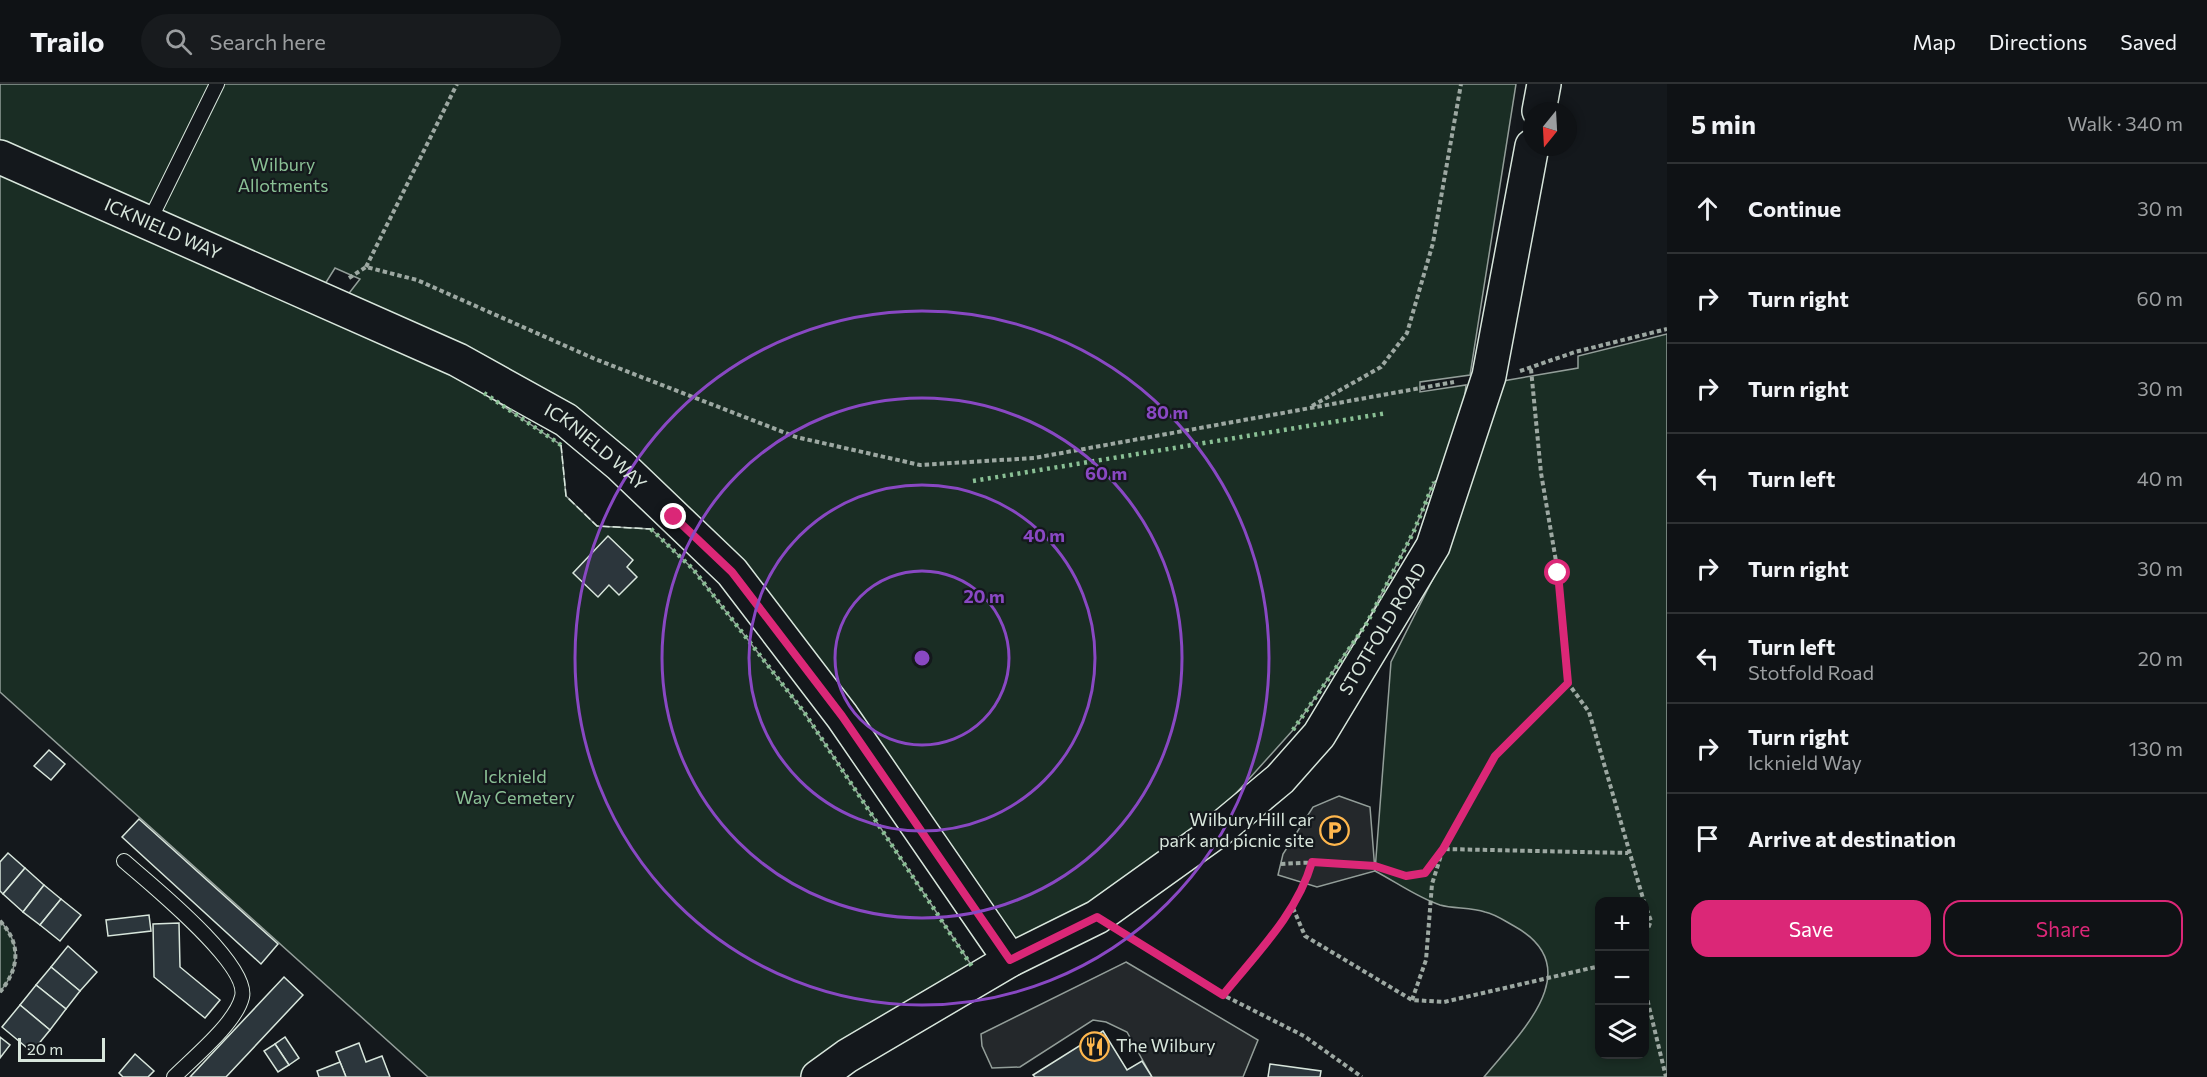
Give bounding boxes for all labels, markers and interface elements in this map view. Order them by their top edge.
search box [141,14,561,68]
text: Trailo [30,24,105,58]
icon: search [162,25,195,58]
text: Search here [210,28,326,55]
text: Map [1913,29,1956,54]
text: Directions [1989,29,2087,54]
text: Saved [2120,29,2177,54]
north arrow [1523,102,1577,156]
text: 5 min [1691,108,1756,139]
text: Walk · 340 m [2067,111,2183,135]
park label: Wilbury Allotments [238,153,328,196]
icon: ahead [1691,192,1724,225]
street label: ICKNIELD WAY [101,193,225,264]
text: Continue [1748,195,1841,222]
text: 30 m [2137,196,2183,220]
icon: right [1691,282,1724,315]
text: Turn right [1748,285,1849,312]
text: 60 m [2137,286,2183,310]
icon: right [1691,372,1724,405]
text: Turn right [1748,375,1849,402]
text: 30 m [2137,376,2183,400]
street label: ICKNIELD WAY [541,398,652,494]
text: 80 m [1146,401,1188,423]
text: 60 m [1085,462,1127,484]
icon: left [1691,462,1724,495]
text: Turn left [1748,465,1835,492]
text: 40 m [2137,466,2183,490]
route end [660,503,686,529]
text: 40 m [1023,524,1065,546]
icon: right [1691,552,1724,585]
text: Turn right [1748,555,1849,582]
text: 30 m [2137,556,2183,580]
street label: STOTFOLD ROAD [1334,558,1430,699]
route start [1544,559,1570,585]
text: 20 m [963,585,1005,607]
text: Turn left [1748,633,1835,660]
icon: left [1691,642,1724,675]
text: 20 m [2138,646,2183,670]
centre of rings [912,648,932,668]
text: Stotfold Road [1748,660,1874,684]
text: Turn right [1748,723,1849,750]
icon: right [1691,732,1724,765]
text: 130 m [2129,736,2183,760]
text: Icknield Way [1748,750,1862,774]
park label: Icknield Way Cemetery [455,765,575,808]
place label: Wilbury Hill car park and picnic site [1159,808,1314,851]
parking icon: Wilbury Hill car park and picnic site [1319,814,1351,846]
icon: arrive [1691,822,1724,855]
text: Arrive at destination [1748,825,1956,852]
map controls [1595,897,1649,1059]
button: + [1595,897,1649,951]
button: Save [1691,900,1931,957]
button: Share [1943,900,2183,957]
button: − [1595,951,1649,1005]
button: layers [1595,1005,1649,1059]
restaurant icon: The Wilbury [1079,1030,1111,1062]
place label: The Wilbury [1116,1034,1216,1056]
scale bar [18,1035,105,1062]
text: 20 m [27,1039,63,1058]

